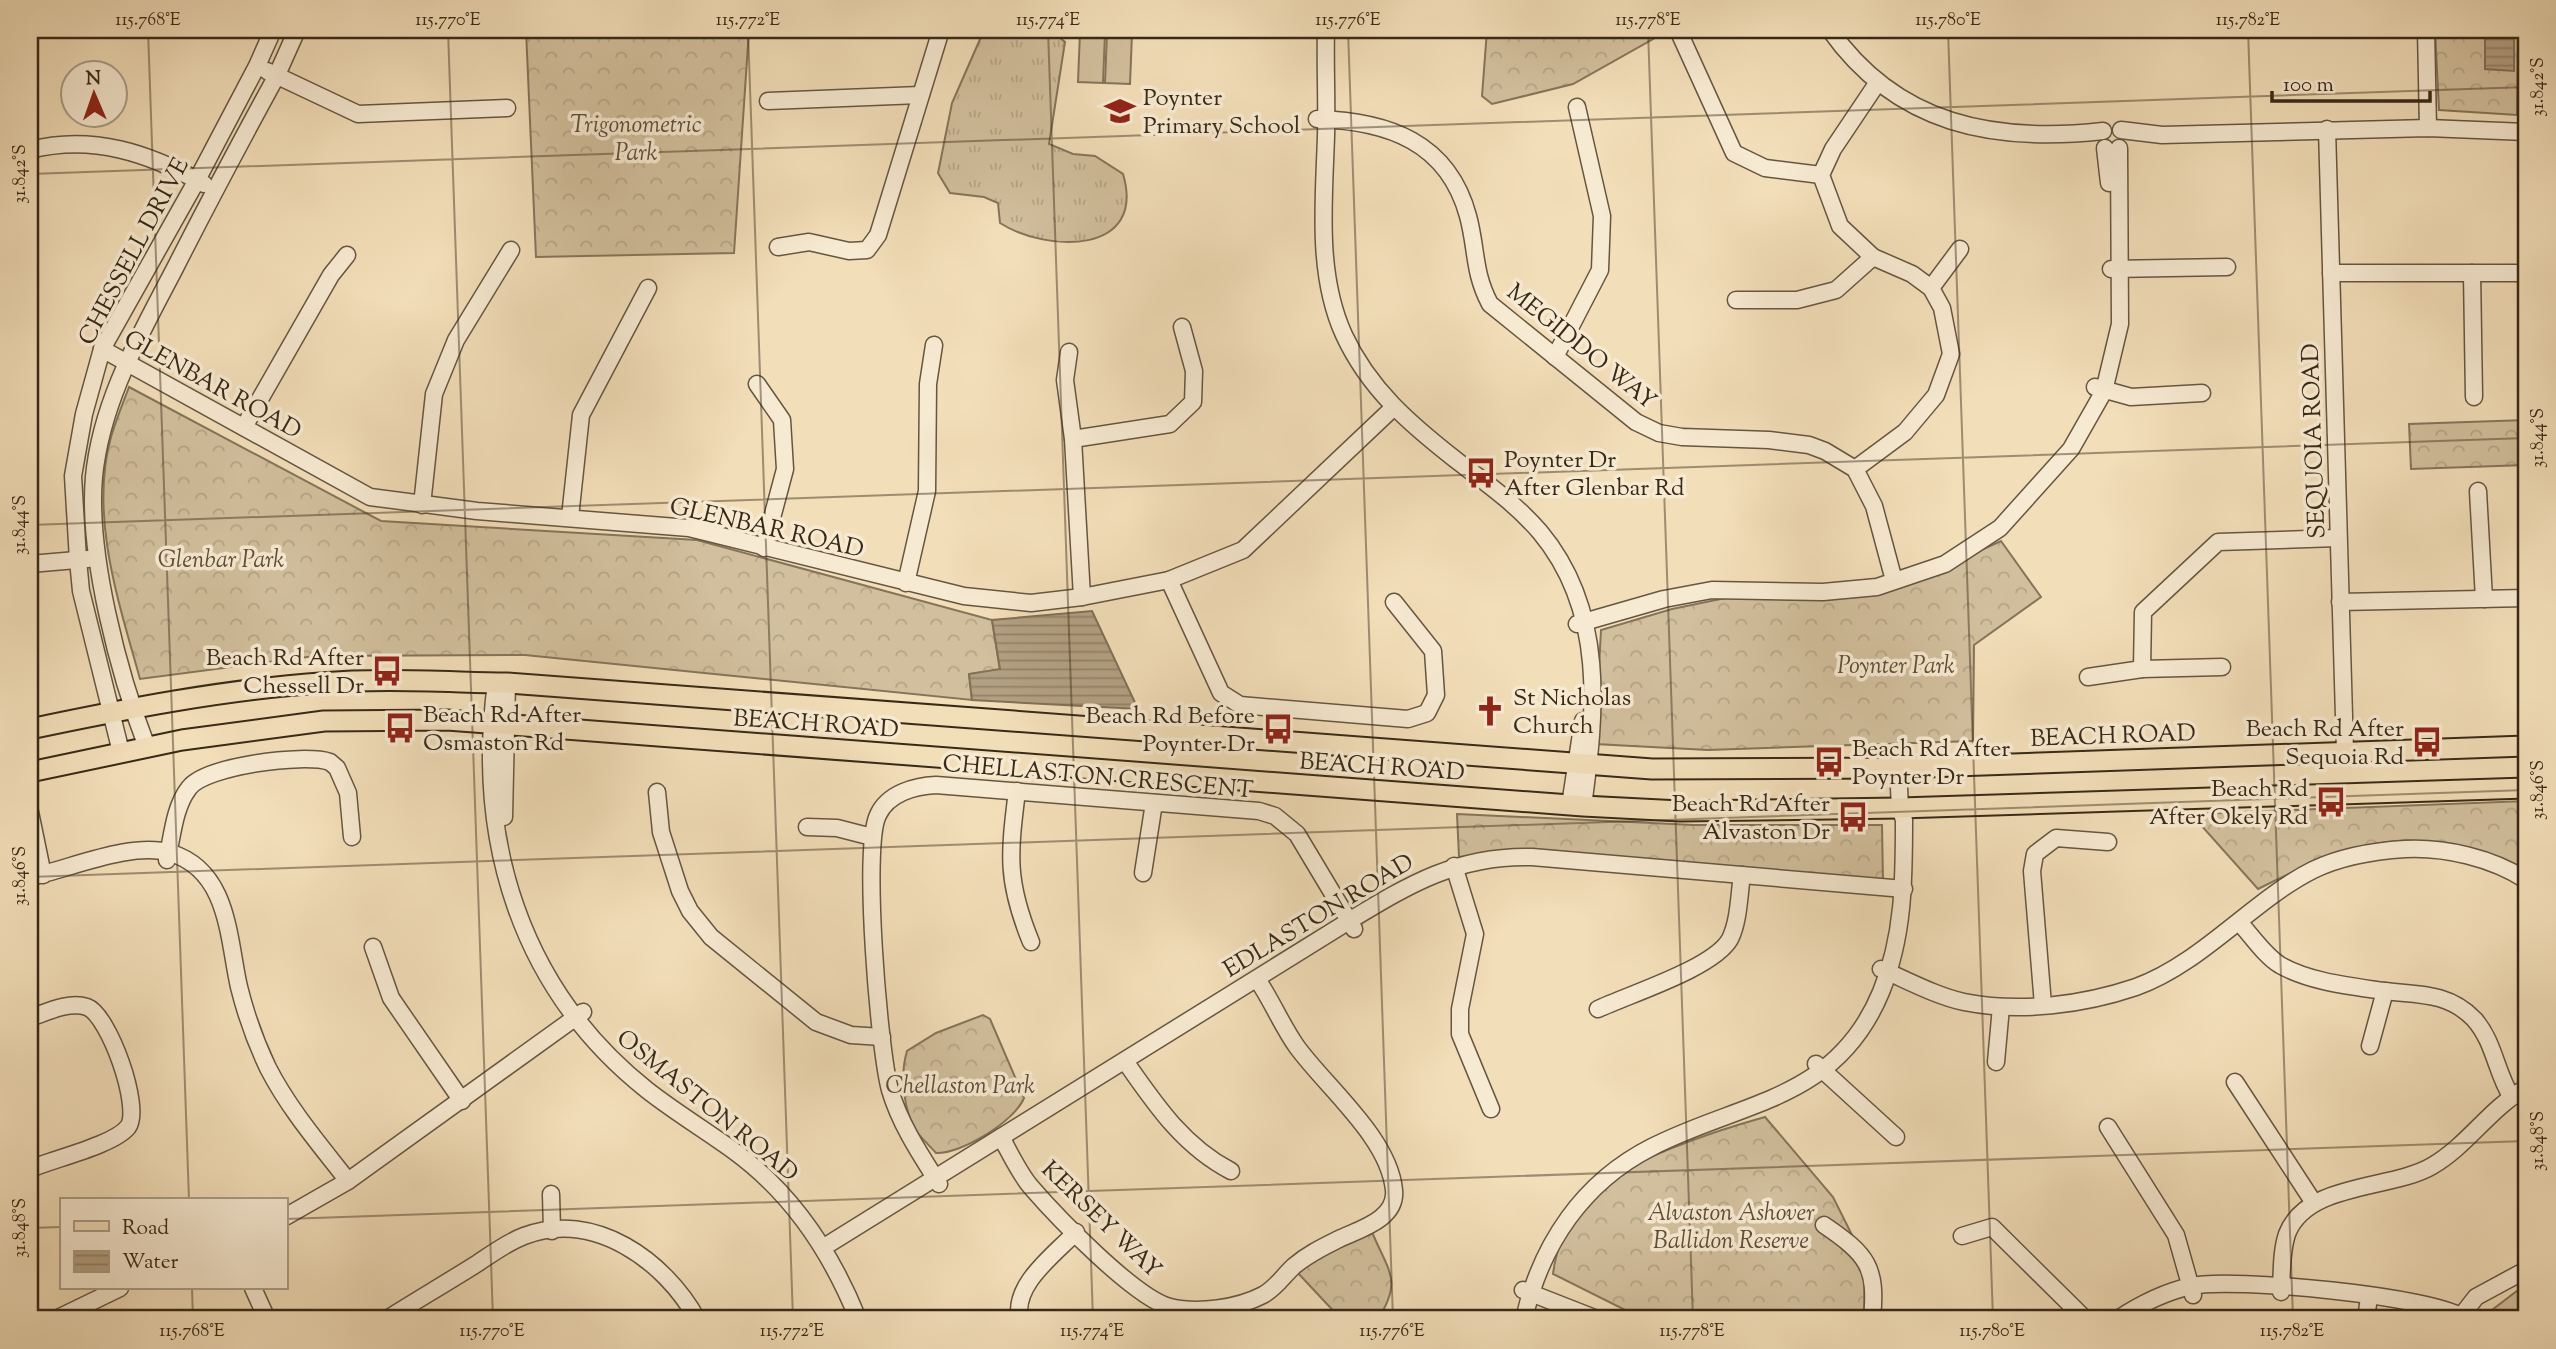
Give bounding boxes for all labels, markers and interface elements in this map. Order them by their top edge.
text: 115.768°E [115,8,181,34]
text: 115.770°E [415,8,481,34]
text: 115.772°E [716,8,780,34]
text: 115.774°E [1016,8,1080,34]
text: 115.776°E [1315,8,1381,34]
text: 115.778°E [1615,8,1681,34]
text: 115.780°E [1915,8,1981,34]
text: 115.782°E [2216,8,2280,34]
text: 31.842°S [2526,57,2552,117]
north arrow [60,60,130,130]
scale bar [2272,60,2430,104]
text: N [85,66,102,93]
text: 100 m [2283,71,2334,101]
place label: Poynter Primary School [1143,82,1301,144]
school or university icon: Poynter Primary School [1103,94,1137,128]
park label: Trigonometric Park [570,109,702,171]
text: 31.842°S [8,144,34,204]
street label: CHESSELL DRIVE [71,152,199,352]
street label: MEGIDDO WAY [1499,276,1663,419]
street label: GLENBAR ROAD [117,323,307,449]
street label: SEQUOIA ROAD [2295,343,2335,539]
text: 31.844°S [2526,408,2552,468]
place label: Poynter Dr After Glenbar Rd [1504,444,1685,506]
bus stop icon: Poynter Dr After Glenbar Rd [1464,456,1498,490]
street label: GLENBAR ROAD [666,490,867,568]
text: 31.844°S [8,495,34,555]
park label: Glenbar Park [158,544,284,578]
place label: Beach Rd After Chessell Dr [206,642,364,704]
park label: Poynter Park [1837,650,1955,684]
bus stop icon: Beach Rd After Chessell Dr [370,654,404,688]
place label: St Nicholas Church [1513,682,1631,744]
church icon: St Nicholas Church [1473,694,1507,728]
place label: Beach Rd After Osmaston Rd [423,699,581,761]
place label: Beach Rd Before Poynter Dr [1085,700,1255,762]
street label: BEACH ROAD [732,702,900,748]
bus stop icon: Beach Rd After Osmaston Rd [383,711,417,745]
bus stop icon: Beach Rd Before Poynter Dr [1261,712,1295,746]
place label: Beach Rd After Sequoia Rd [2246,713,2404,775]
street label: BEACH ROAD [2030,717,2196,757]
bus stop icon: Beach Rd After Sequoia Rd [2410,725,2444,759]
place label: Beach Rd After Poynter Dr [1852,733,2010,795]
street label: BEACH ROAD [1298,745,1466,791]
bus stop icon: Beach Rd After Poynter Dr [1812,745,1846,779]
street label: CHELLASTON CRESCENT [941,747,1255,809]
text: 31.846°S [2526,760,2552,820]
place label: Beach Rd After Okely Rd [2149,773,2308,835]
bus stop icon: Beach Rd After Okely Rd [2314,785,2348,819]
place label: Beach Rd After Alvaston Dr [1672,788,1830,850]
bus stop icon: Beach Rd After Alvaston Dr [1836,800,1870,834]
text: 31.846°S [8,846,34,906]
street label: EDLASTON ROAD [1217,846,1421,987]
street label: OSMASTON ROAD [608,1022,805,1191]
park label: Chellaston Park [885,1070,1035,1104]
text: 31.848°S [2526,1111,2552,1171]
street label: KERSEY WAY [1033,1154,1169,1287]
park label: Alvaston Ashover Ballidon Reserve [1647,1197,1815,1259]
text: 31.848°S [8,1198,34,1258]
legend [60,1198,287,1290]
text: Road [122,1214,169,1244]
text: Water [122,1248,179,1278]
text: 115.768°E [159,1319,225,1345]
text: 115.770°E [459,1319,525,1345]
text: 115.772°E [760,1319,824,1345]
text: 115.774°E [1060,1319,1124,1345]
text: 115.776°E [1359,1319,1425,1345]
text: 115.778°E [1659,1319,1725,1345]
text: 115.780°E [1959,1319,2025,1345]
text: 115.782°E [2260,1319,2324,1345]

